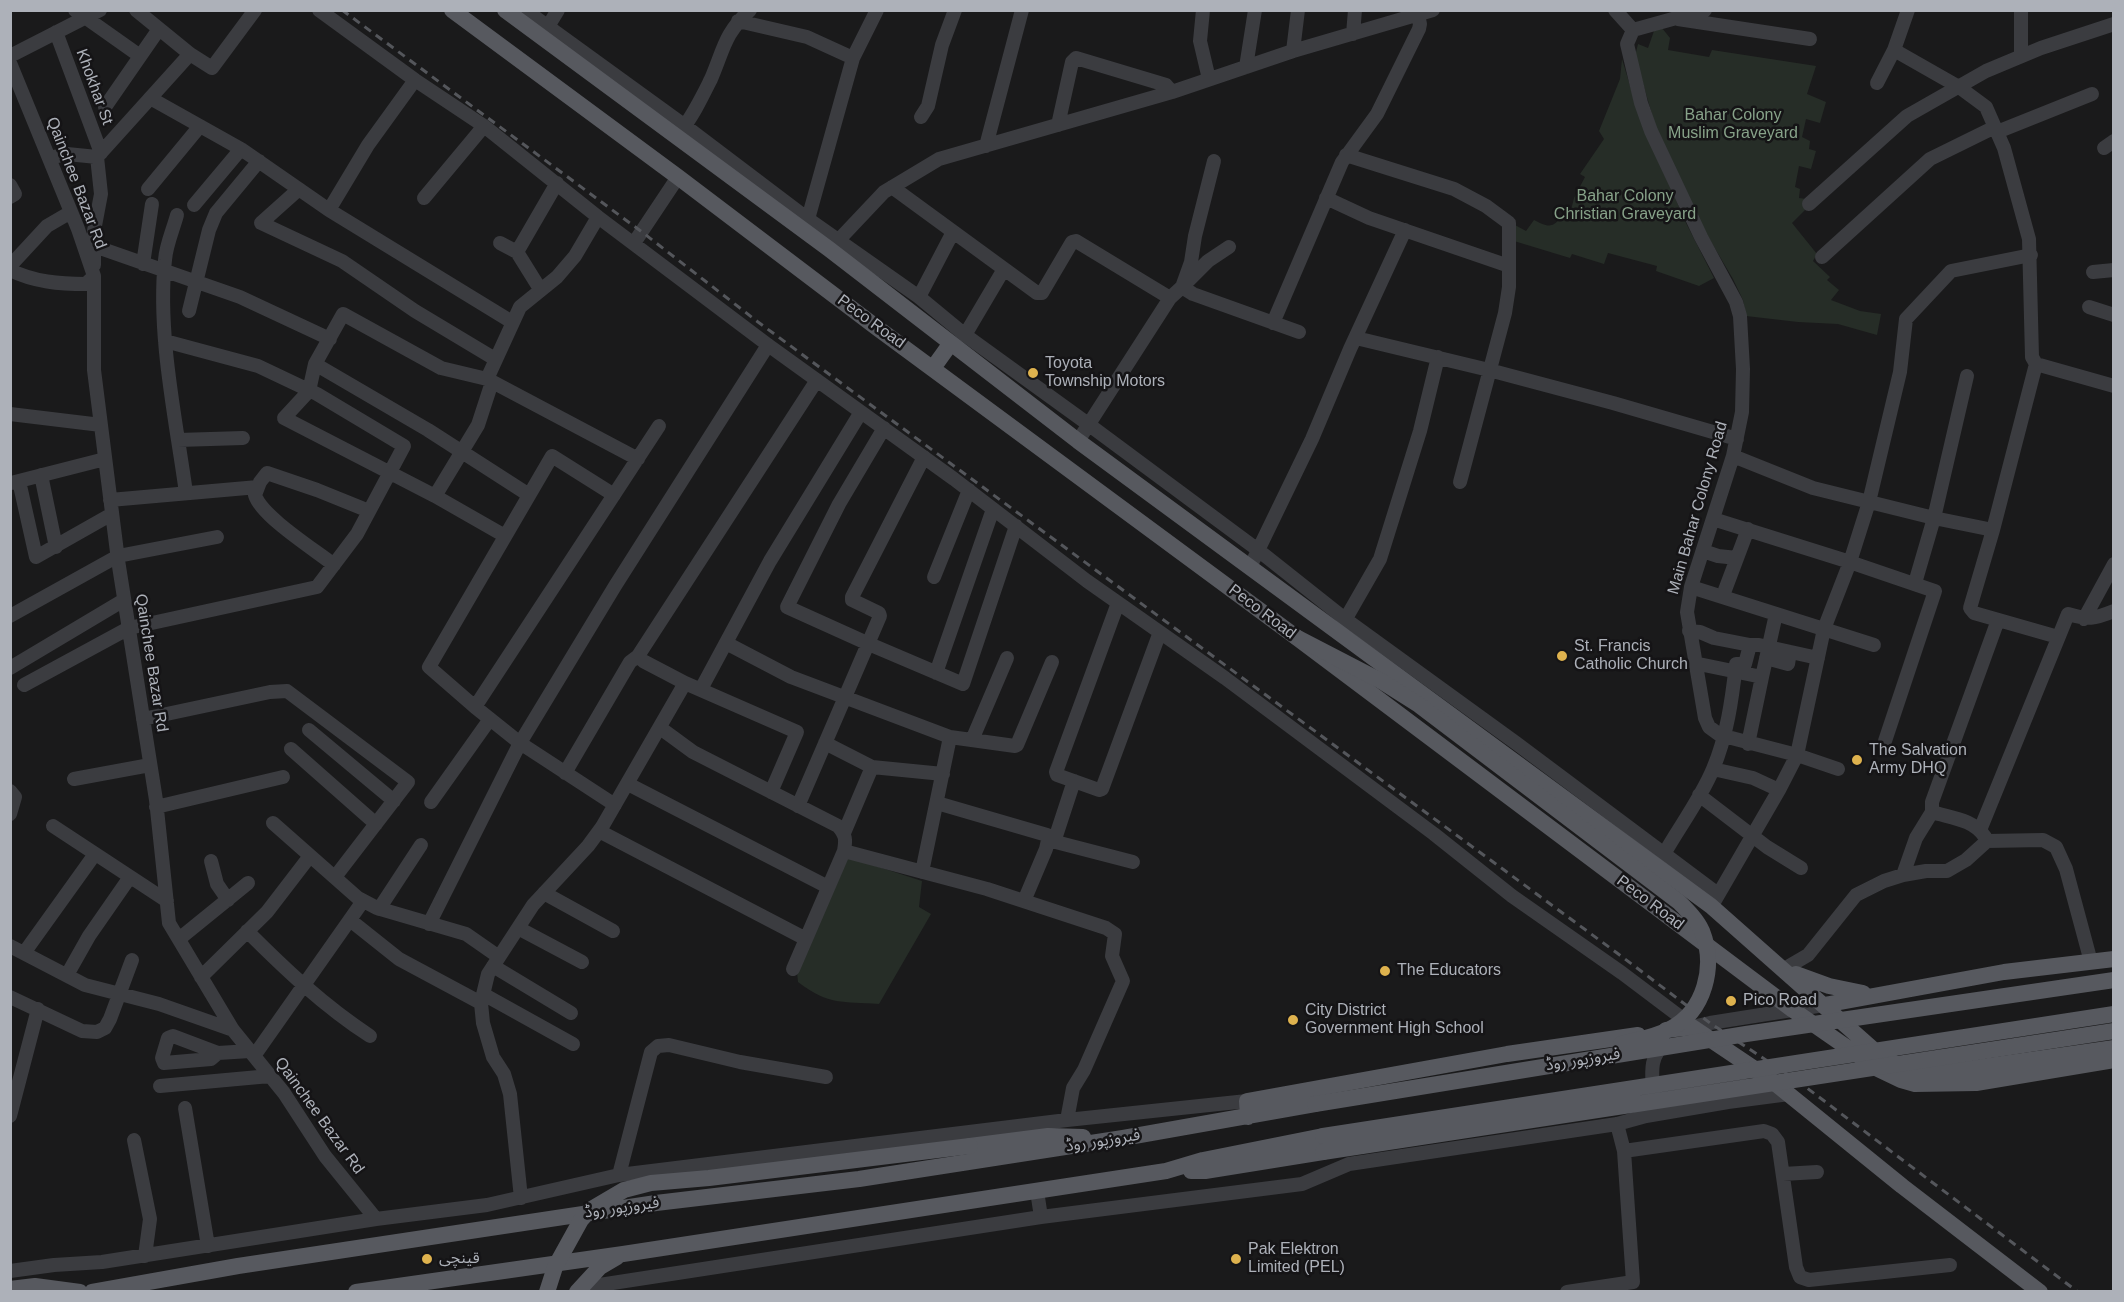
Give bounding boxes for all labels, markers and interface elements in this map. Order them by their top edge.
street label: Khokhar St [71,47,117,127]
park label: Bahar Colony Muslim Graveyard [1668,106,1798,144]
street label: Qainchee Bazar Rd [42,114,110,252]
park label: Bahar Colony Christian Graveyard [1554,187,1696,225]
street label: Peco Road [833,291,909,353]
place label: Toyota Township Motors [1045,354,1165,392]
marker: Toyota Township Motors [1026,366,1040,380]
street label: Main Bahar Colony Road [1664,419,1732,597]
street label: Peco Road [1225,581,1299,643]
street label: Qainchee Bazar Rd [131,593,171,733]
place label: St. Francis Catholic Church [1574,637,1688,675]
marker: St. Francis Catholic Church [1555,649,1569,663]
place label: The Salvation Army DHQ [1869,741,1967,779]
marker: The Salvation Army DHQ [1850,753,1864,767]
street label: Peco Road [1613,872,1687,934]
place label: The Educators [1397,961,1501,981]
marker: The Educators [1378,964,1392,978]
place label: Pico Road [1743,991,1817,1011]
marker: Pico Road [1724,994,1738,1008]
place label: City District Government High School [1305,1001,1484,1039]
marker: City District Government High School [1286,1013,1300,1027]
street label: فیروزپور روڈ [1544,1045,1622,1075]
street label: Qainchee Bazar Rd [270,1054,368,1178]
street label: فیروزپور روڈ [1064,1126,1142,1156]
street label: فیروزپور روڈ [583,1193,661,1223]
place label: Pak Elektron Limited (PEL) [1248,1240,1345,1278]
place label: قینچی [439,1249,480,1269]
marker: قینچی [420,1252,434,1266]
marker: Pak Elektron Limited (PEL) [1229,1252,1243,1266]

